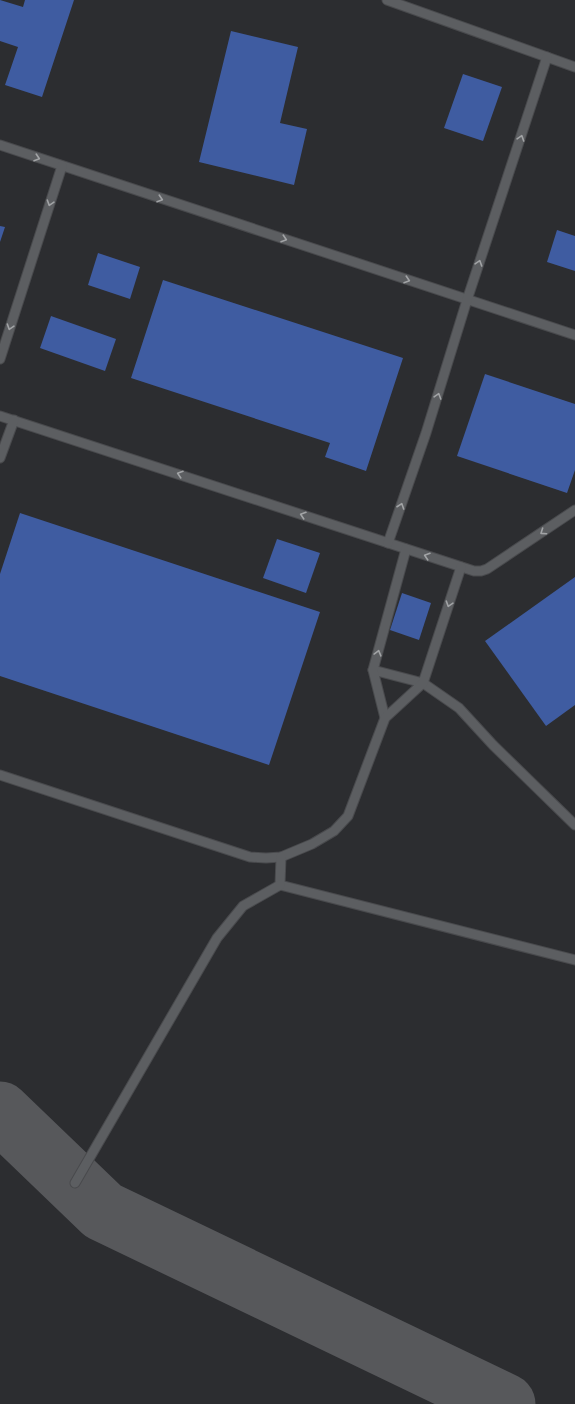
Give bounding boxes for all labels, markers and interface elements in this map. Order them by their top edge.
one-way arrow [516,134,524,141]
one-way arrow [33,153,40,161]
one-way arrow [157,194,164,202]
one-way arrow [46,199,55,206]
one-way arrow [280,235,287,243]
one-way arrow [474,260,483,267]
one-way arrow [404,275,411,284]
one-way arrow [6,323,15,330]
one-way arrow [433,392,442,399]
one-way arrow [176,471,183,479]
one-way arrow [396,503,405,510]
one-way arrow [300,511,307,520]
one-way arrow [540,527,547,534]
one-way arrow [423,552,430,561]
one-way arrow [445,600,454,607]
one-way arrow [373,650,382,657]

